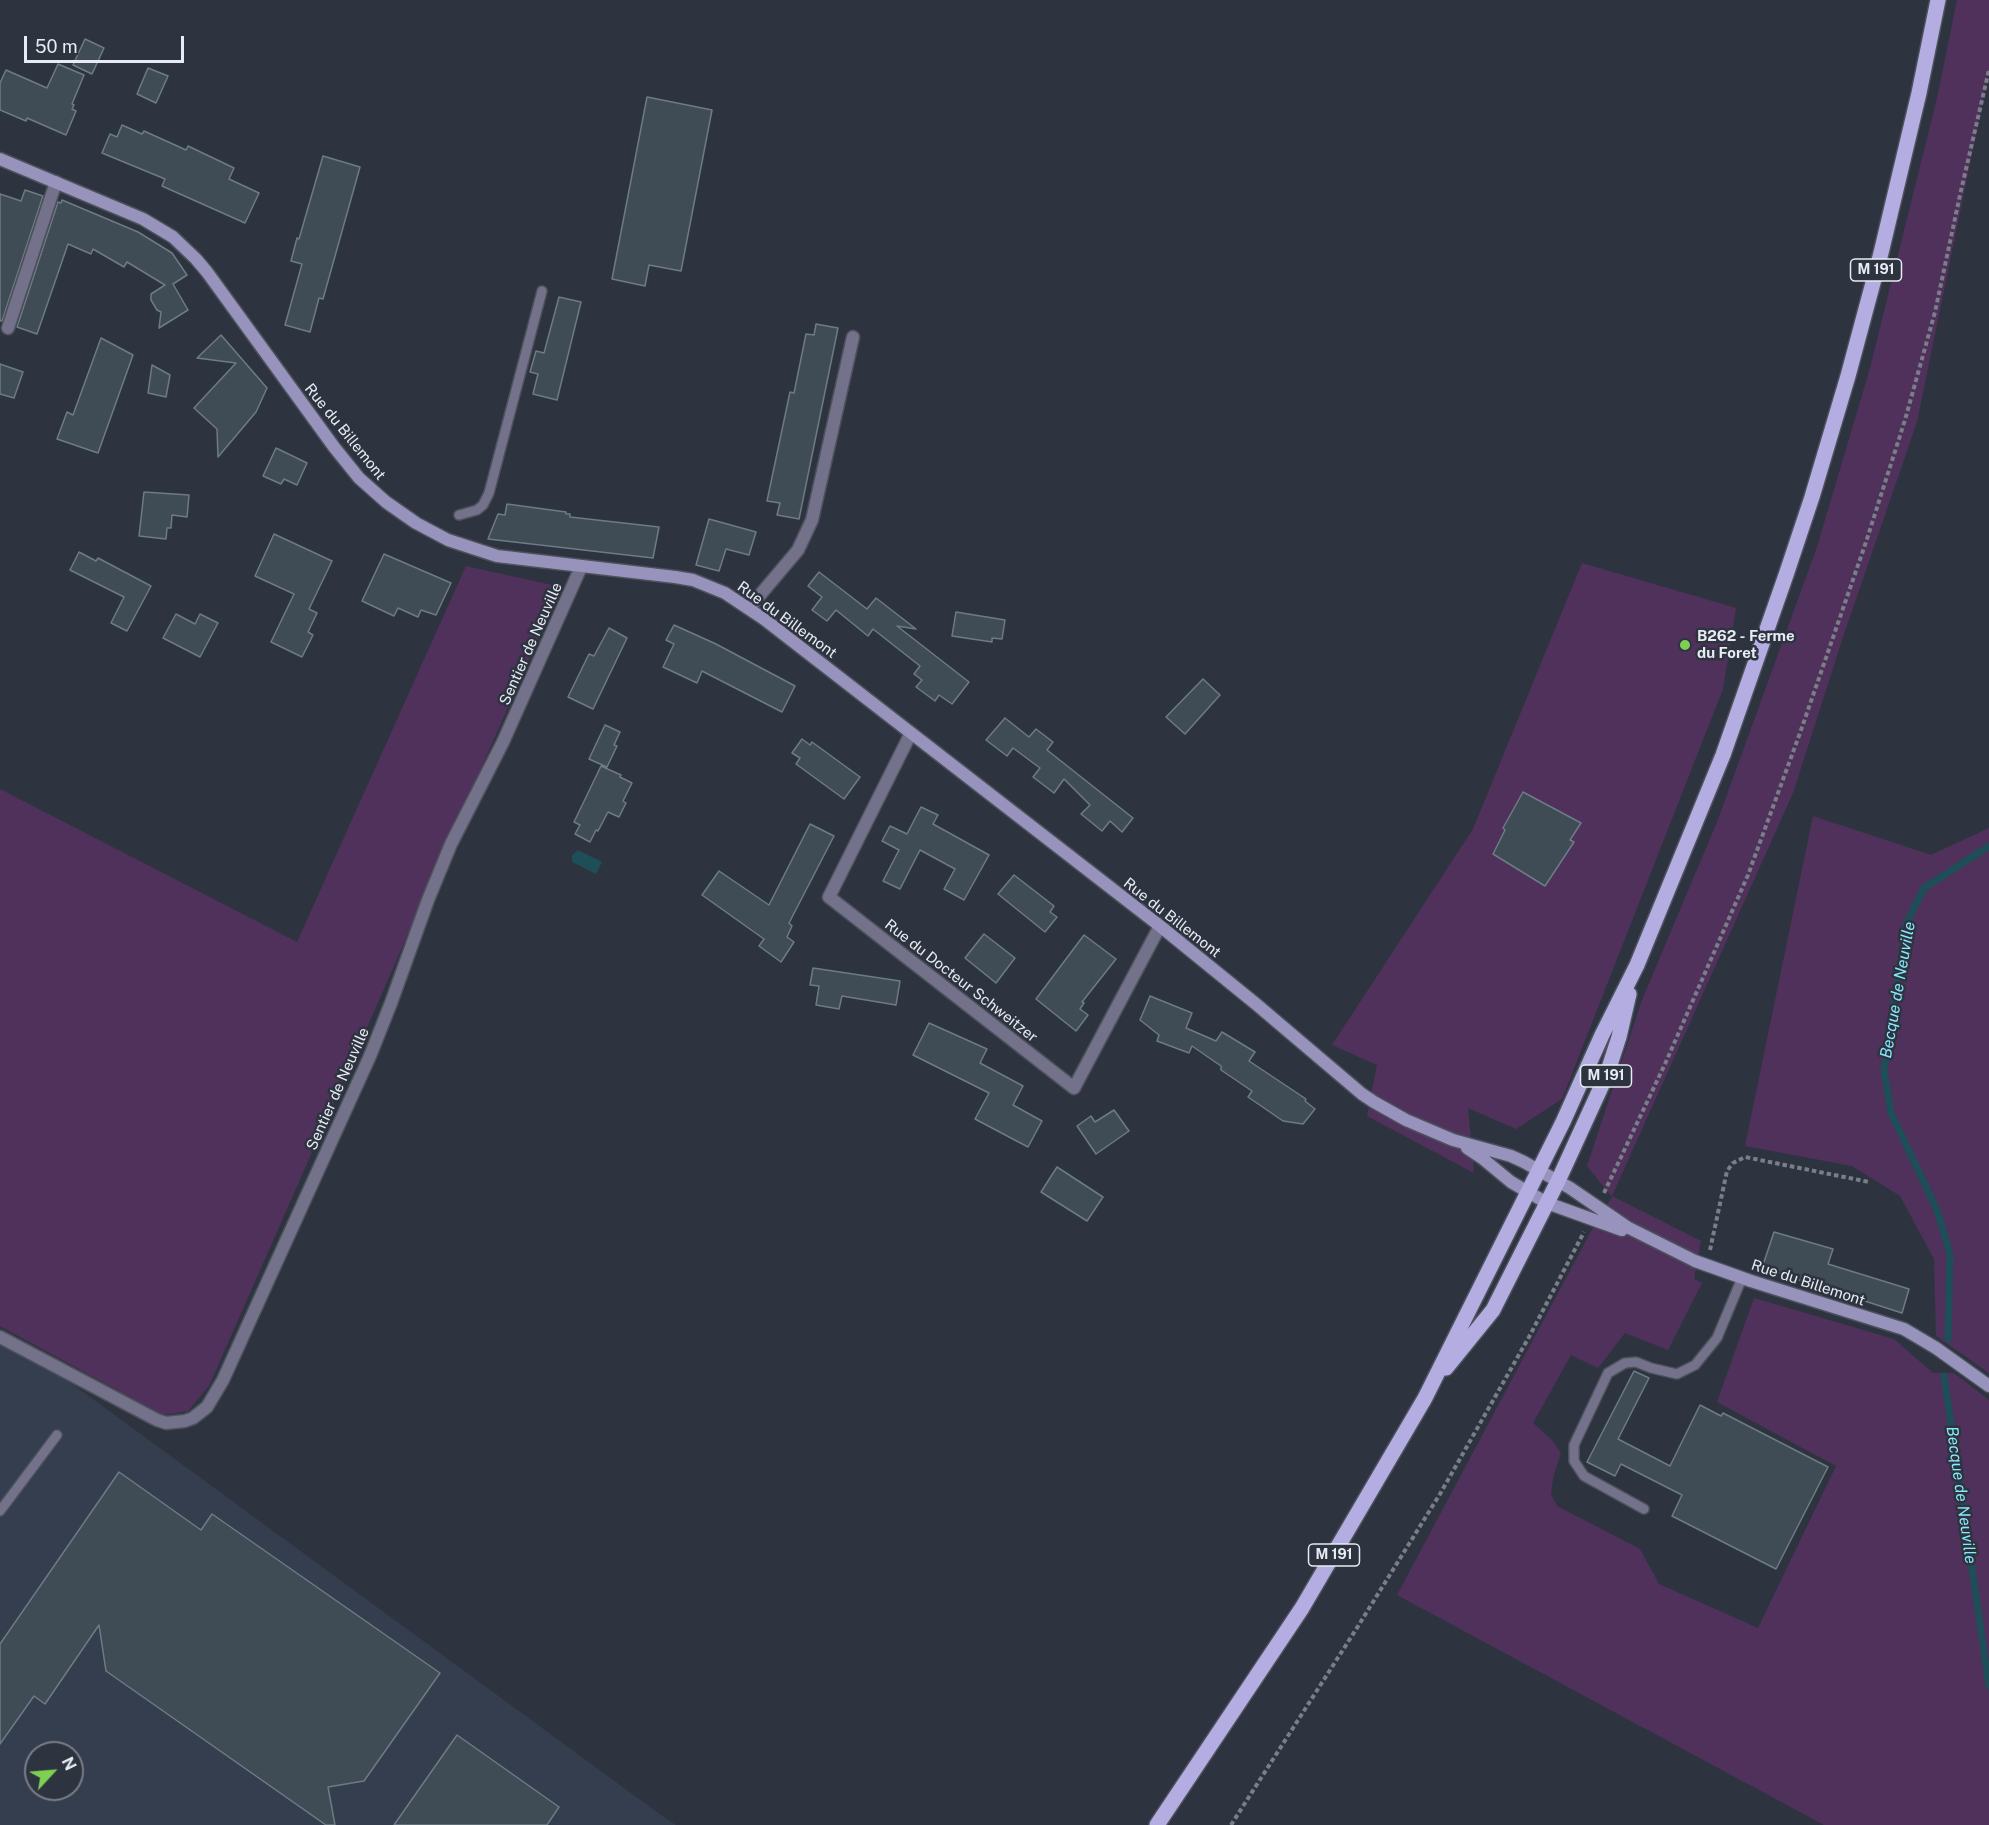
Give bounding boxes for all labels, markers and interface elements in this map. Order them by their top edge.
scale bar [27,24,188,62]
text: 50 m [35,36,78,57]
road number: M 191 [1850,259,1902,281]
street label: Rue du Billemont [301,380,389,484]
street label: Rue du Billemont [734,578,840,662]
street label: Sentier de Neuville [496,580,566,708]
place label: B262 - Ferme du Foret [1697,627,1795,662]
marker: B262 - Ferme du Foret [1678,638,1692,652]
street label: Rue du Billemont [1120,874,1224,962]
street label: Rue du Docteur Schweitzer [881,916,1041,1046]
water label: Becque de Neuville [1877,920,1919,1060]
street label: Sentier de Neuville [303,1025,373,1153]
road number: M 191 [1580,1065,1632,1087]
street label: Rue du Billemont [1749,1256,1867,1310]
water label: Becque de Neuville [1942,1425,1980,1565]
road number: M 191 [1308,1544,1360,1566]
north arrow [24,1741,84,1801]
text: N [58,1754,80,1774]

